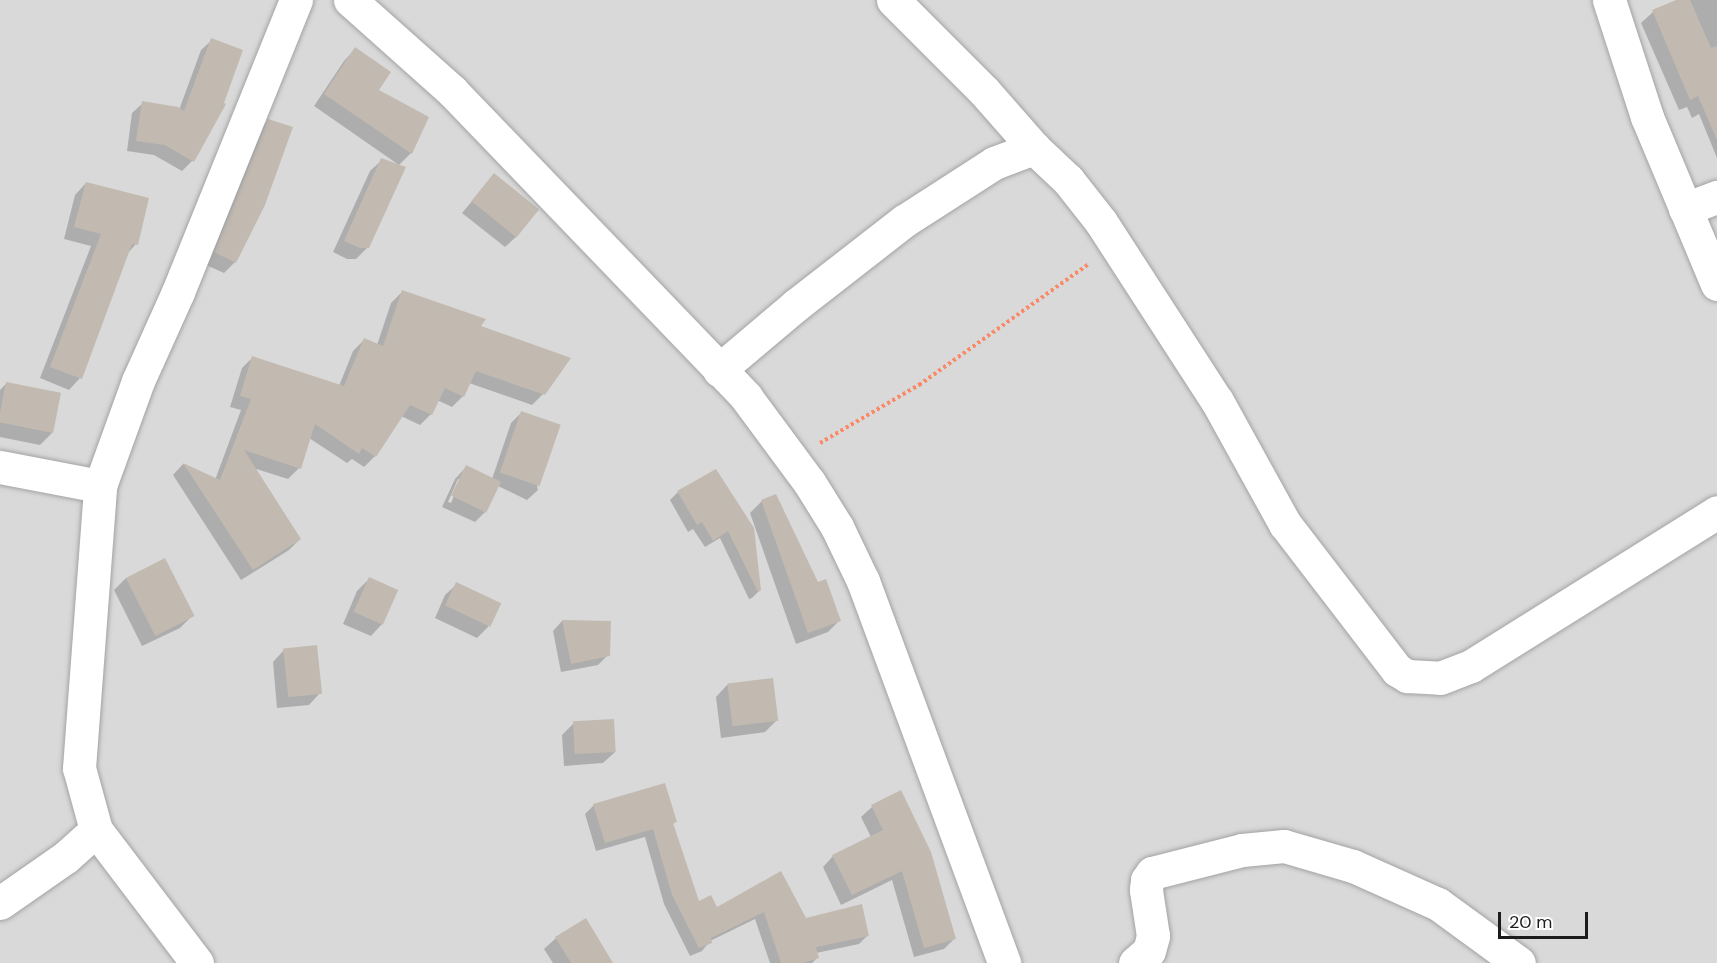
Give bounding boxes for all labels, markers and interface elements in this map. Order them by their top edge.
scale bar [1501,900,1591,938]
text: 20 m [1509,910,1552,934]

